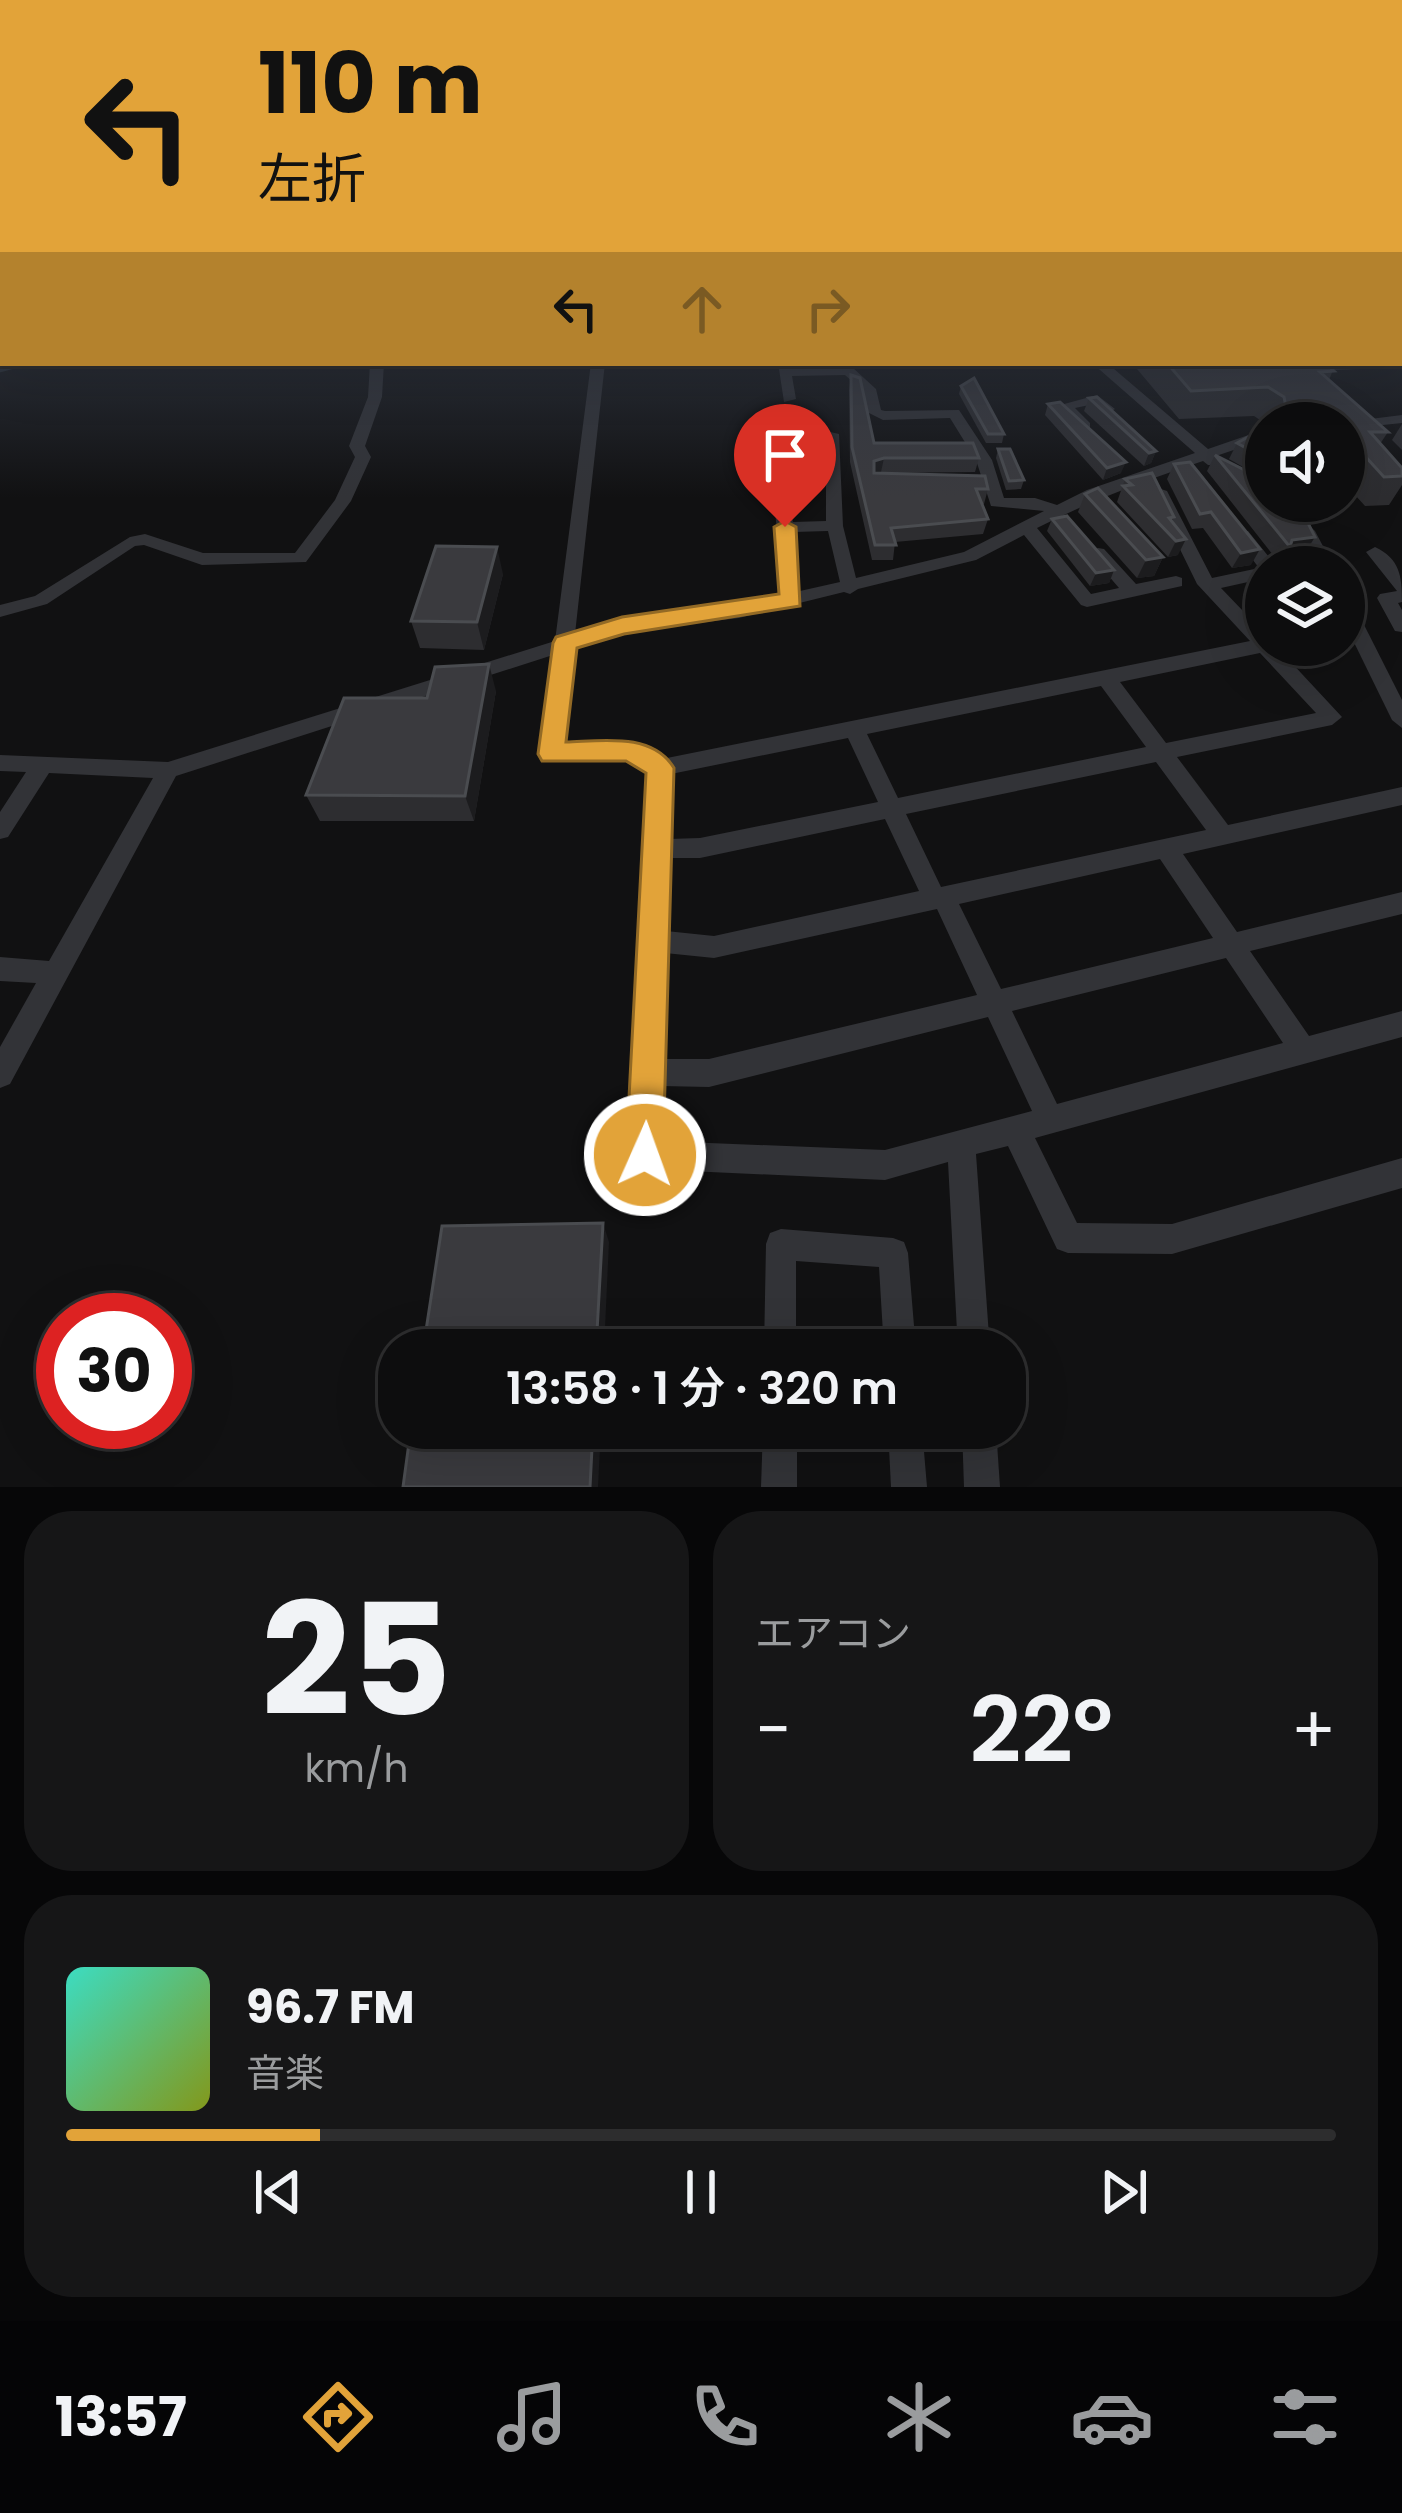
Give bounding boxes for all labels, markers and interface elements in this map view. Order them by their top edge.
text: 110 m [258,25,483,142]
icon: left [60,48,216,204]
text: 左折 [258,141,366,217]
icon: left [543,276,609,342]
icon: ahead [669,276,735,342]
icon: right [795,276,861,342]
map controls [1245,402,1365,666]
button: sound [1245,402,1365,522]
pin [734,404,836,527]
icon: arrive [752,422,818,488]
button: layers [1245,546,1365,666]
position arrow [582,1092,708,1218]
speed limit sign: 30 [36,1293,192,1449]
text: 13:58 · 1 分 · 320 m [506,1357,898,1420]
text: 25 [261,1551,452,1770]
text: エアコン [755,1606,911,1661]
text: 22° [970,1667,1113,1794]
text: − [755,1684,791,1776]
text: + [1291,1684,1336,1776]
text: km/h [305,1741,408,1796]
text: 96.7 FM [246,1976,415,2039]
text: 音楽 [246,2046,324,2101]
icon: previous [245,2159,311,2225]
icon: pause [668,2159,734,2225]
icon: next [1091,2159,1157,2225]
icon: directions [296,2375,380,2459]
icon: music [490,2375,574,2459]
icon: phone [683,2375,767,2459]
icon: climate [877,2375,961,2459]
icon: car [1070,2375,1154,2459]
icon: filters [1263,2375,1347,2459]
text: 13:57 [55,2379,187,2455]

